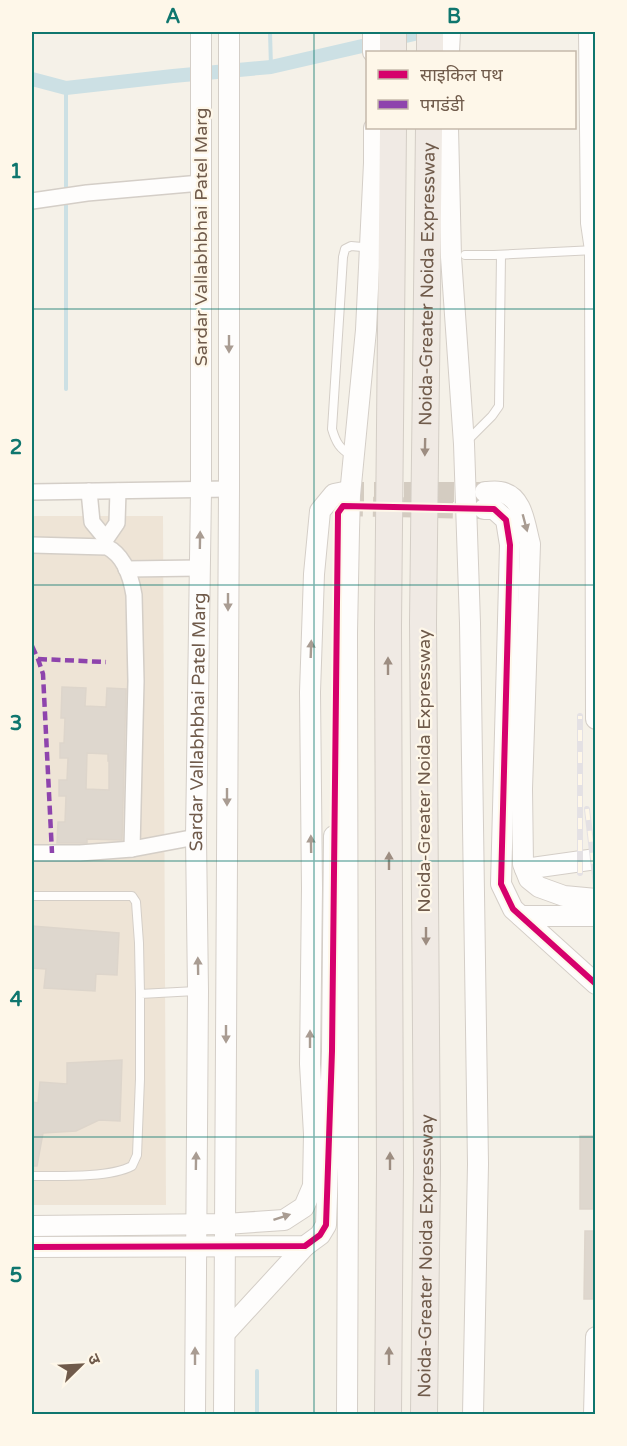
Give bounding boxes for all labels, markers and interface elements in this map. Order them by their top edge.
text: A [166,5,181,29]
text: B [447,5,461,29]
legend [366,51,576,129]
text: साइकिल पथ [420,64,503,86]
text: पगडंडी [420,94,465,116]
street label: Sardar Vallabhbhai Patel Marg [190,108,212,366]
street label: Noida-Greater Noida Expressway [414,142,440,426]
text: 1 [10,160,22,184]
one-way arrow [224,335,234,354]
text: 2 [10,436,22,460]
one-way arrow [421,438,430,457]
one-way arrow [520,514,530,533]
one-way arrow [195,531,205,550]
street label: Sardar Vallabhbhai Patel Marg [185,592,211,852]
one-way arrow [223,593,233,612]
street label: Noida-Greater Noida Expressway [413,629,435,913]
one-way arrow [307,639,316,658]
one-way arrow [383,657,393,676]
text: 3 [10,712,22,736]
one-way arrow [222,788,232,807]
one-way arrow [306,834,316,853]
one-way arrow [384,852,394,871]
one-way arrow [421,927,431,946]
one-way arrow [193,957,202,976]
text: 4 [10,988,23,1012]
one-way arrow [221,1025,231,1044]
one-way arrow [305,1029,315,1048]
street label: Noida-Greater Noida Expressway [413,1114,438,1398]
one-way arrow [191,1152,201,1171]
one-way arrow [385,1152,395,1171]
one-way arrow [274,1212,292,1221]
text: 5 [10,1264,22,1288]
north arrow [51,1335,111,1395]
one-way arrow [190,1347,200,1366]
one-way arrow [384,1347,394,1366]
text: उ [83,1351,105,1368]

